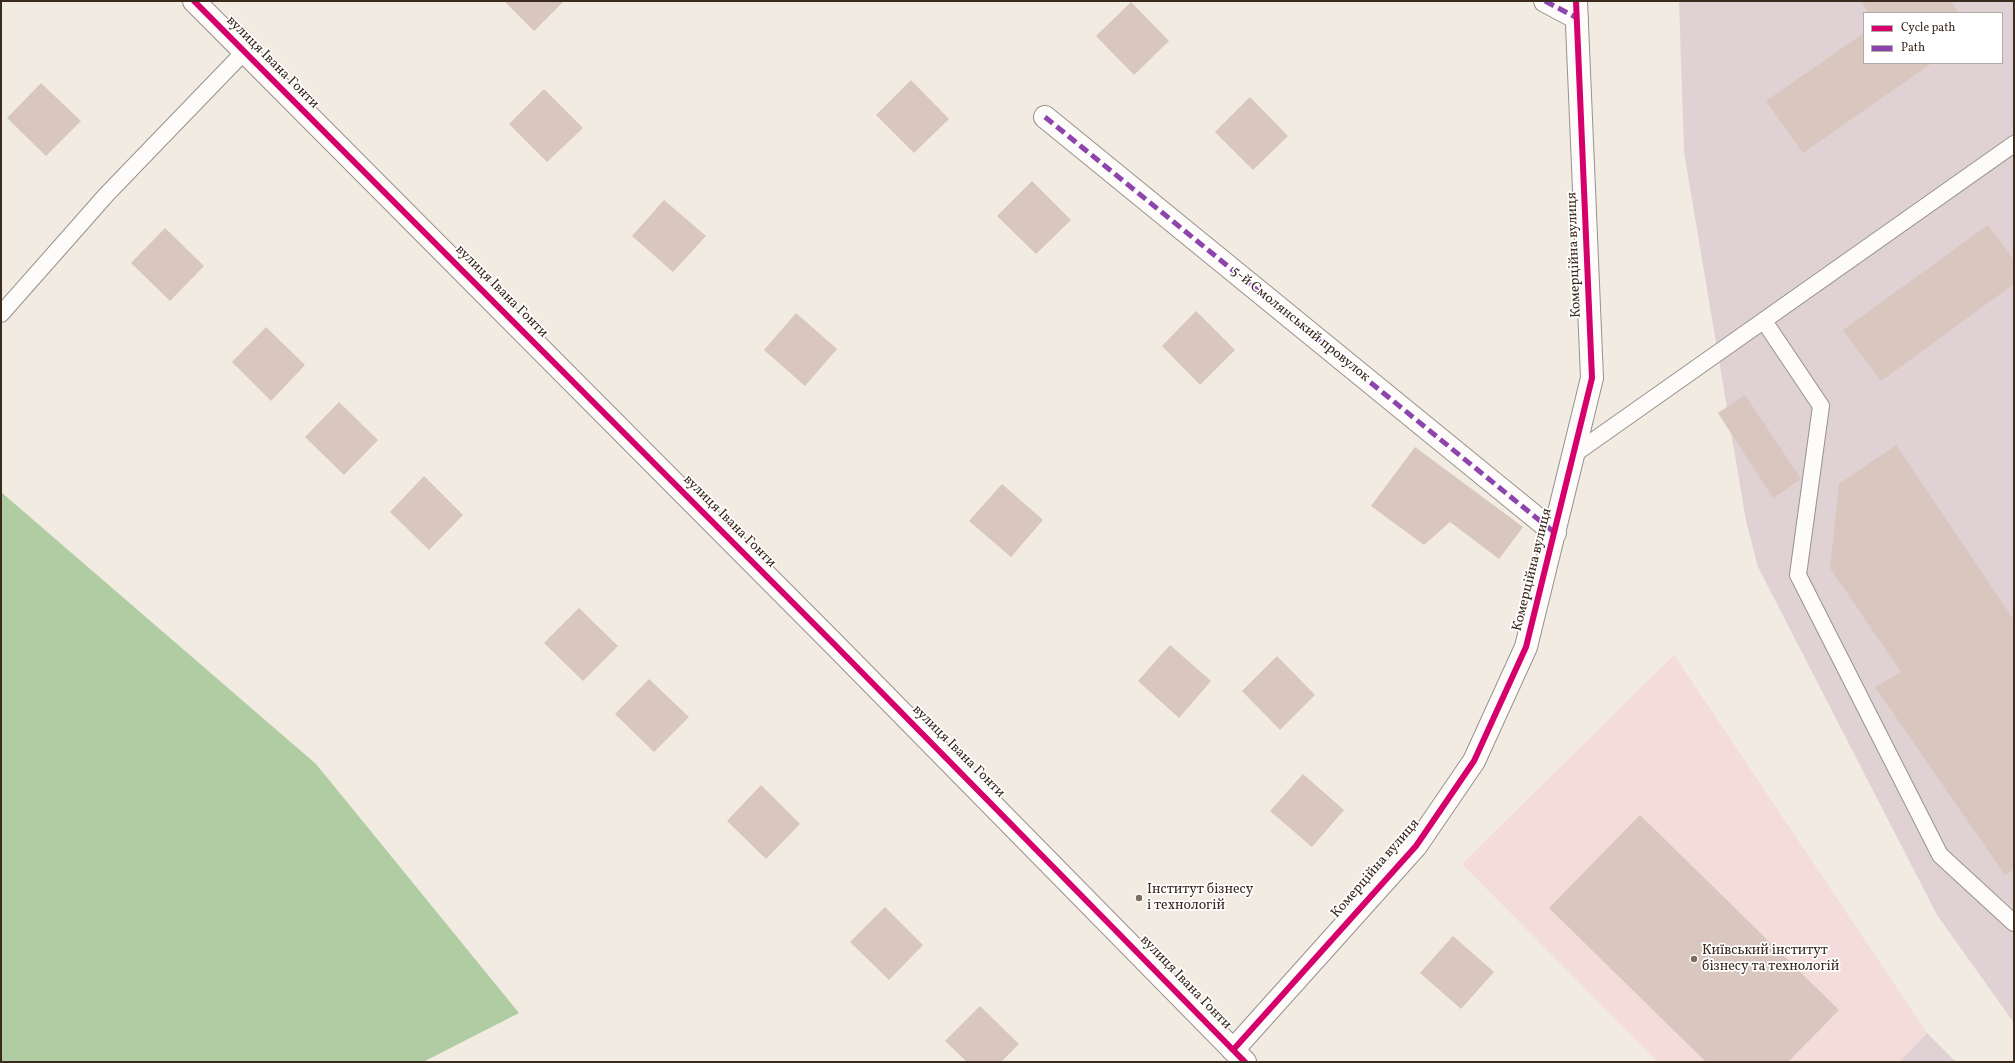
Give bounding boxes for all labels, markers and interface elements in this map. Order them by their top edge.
legend [1863,12,2003,64]
street label: вулиця Івана Гонти [222,13,322,113]
text: Cycle path [1901,20,1956,36]
text: Path [1901,40,1925,56]
street label: Комерційна вулиця [1564,192,1586,318]
street label: вулиця Івана Гонти [451,242,551,342]
street label: 5-й Смолянський провулок [1227,264,1373,386]
street label: вулиця Івана Гонти [679,472,779,572]
street label: Комерційна вулиця [1510,507,1556,633]
street label: вулиця Івана Гонти [908,702,1008,802]
street label: Комерційна вулиця [1328,816,1424,922]
place label: Інститут бізнесу і технологій [1147,882,1253,914]
marker: Інститут бізнесу і технологій [1134,893,1144,903]
street label: вулиця Івана Гонти [1136,932,1234,1034]
place label: Київський інститут бізнесу та технологій [1702,943,1839,976]
marker: Київський інститут бізнесу та технологій [1689,954,1699,964]

